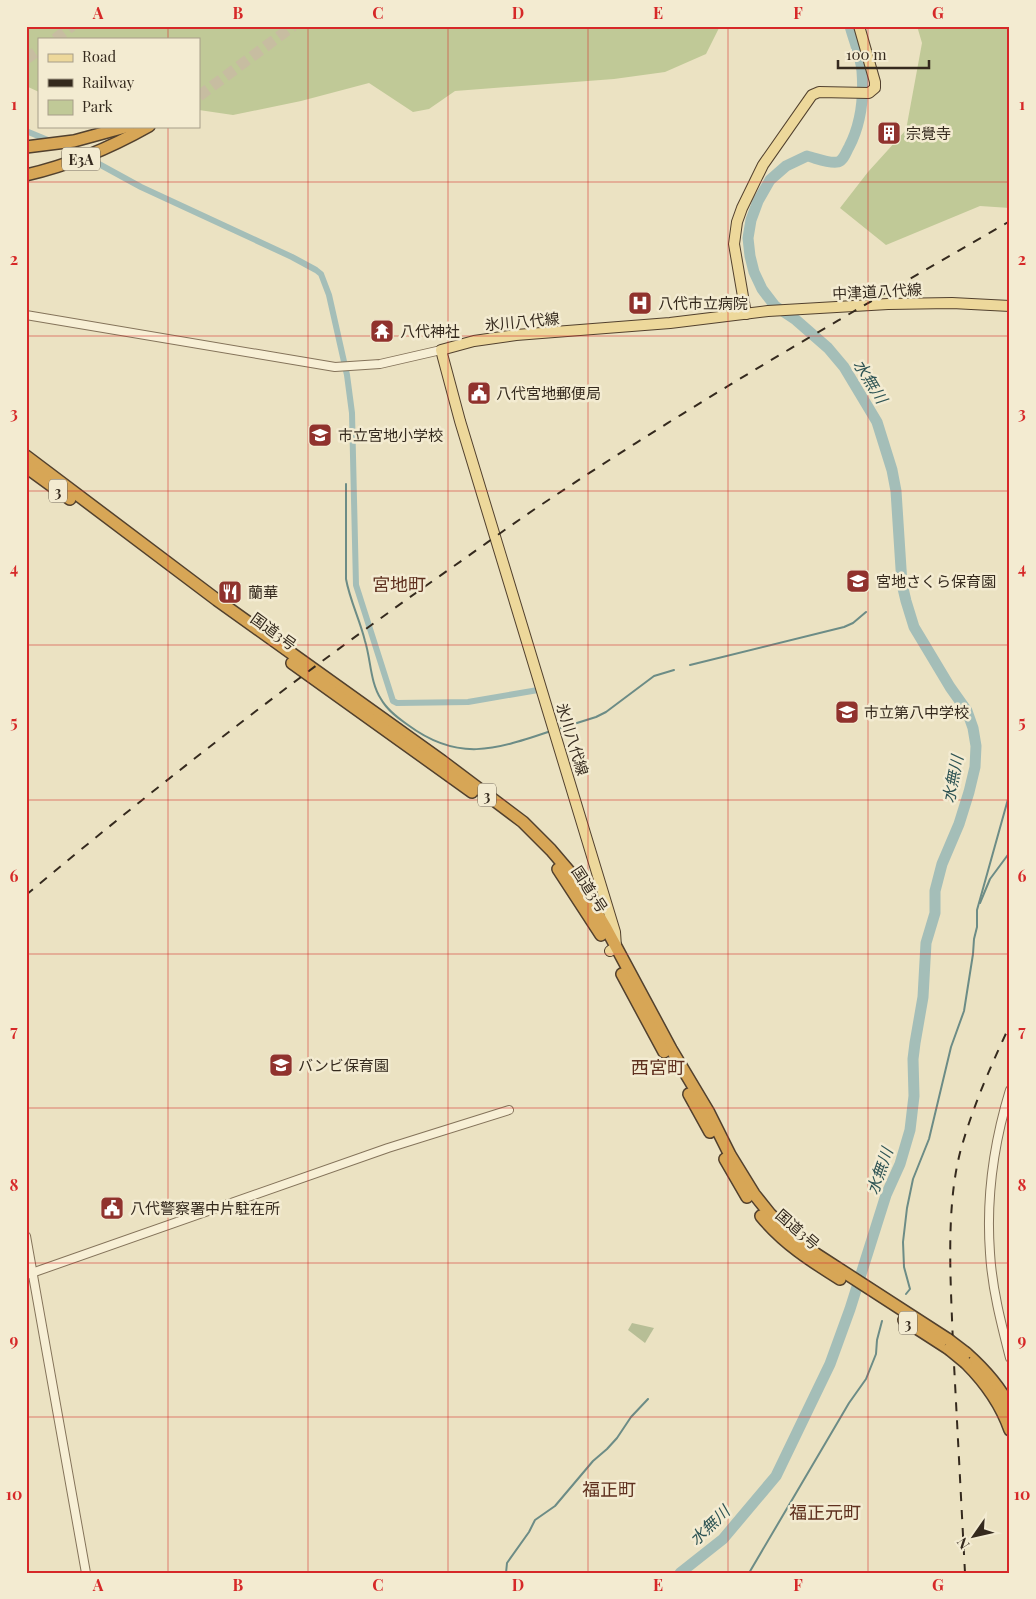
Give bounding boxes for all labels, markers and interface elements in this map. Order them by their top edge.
text: A [92,2,104,23]
text: B [233,2,244,23]
text: C [372,2,384,23]
text: D [512,2,524,23]
text: E [653,2,663,23]
text: F [793,2,803,23]
text: G [932,2,944,23]
legend [38,38,200,128]
scale bar [838,38,930,70]
text: 100 m [846,44,887,64]
text: Road [82,46,116,66]
text: Railway [82,72,135,92]
text: 1 [11,93,17,114]
text: 1 [1019,93,1025,114]
text: Park [82,96,114,116]
building icon: 宗覺寺 [876,120,902,146]
place label: 宗覺寺 [906,123,951,143]
road number: E3A [62,148,100,170]
text: 2 [10,248,18,269]
text: 2 [1018,248,1026,269]
street label: 中津道八代線 [832,279,922,303]
hospital icon: 八代市立病院 [627,290,653,316]
place label: 八代市立病院 [658,293,748,313]
street label: 氷川八代線 [484,308,560,334]
temple icon: 八代神社 [369,318,395,344]
place label: 八代神社 [400,321,460,341]
water label: 水無川 [849,355,894,409]
public building icon: 八代宮地郵便局 [466,380,492,406]
place label: 八代宮地郵便局 [496,383,601,403]
text: 3 [10,402,18,423]
text: 3 [1018,402,1026,423]
school or university icon: 市立宮地小学校 [307,422,333,448]
place label: 市立宮地小学校 [338,425,443,445]
road number: 3 [49,480,67,502]
text: 4 [10,557,18,578]
text: 4 [1018,557,1026,578]
school or university icon: 宮地さくら保育園 [845,568,871,594]
place label: 宮地さくら保育園 [876,571,996,591]
district label: 宮地町 [372,572,426,596]
restaurant icon: 蘭華 [217,579,243,605]
place label: 蘭華 [248,582,278,602]
street label: 国道3号 [247,608,301,654]
school or university icon: 市立第八中学校 [834,699,860,725]
street label: 氷川八代線 [552,700,594,778]
place label: 市立第八中学校 [864,702,969,722]
text: 5 [10,711,18,732]
text: 5 [1018,711,1026,732]
water label: 水無川 [937,751,967,805]
road number: 3 [478,784,496,806]
street label: 国道3号 [568,862,612,916]
text: 6 [10,865,19,886]
text: 6 [1018,865,1027,886]
text: 7 [10,1020,18,1041]
text: 7 [1018,1020,1026,1041]
school or university icon: バンビ保育園 [268,1052,294,1078]
place label: バンビ保育園 [298,1055,389,1075]
district label: 西宮町 [631,1055,685,1079]
water label: 水無川 [861,1143,897,1197]
text: 8 [10,1174,19,1195]
text: 8 [1018,1174,1027,1195]
public building icon: 八代警察署中片駐在所 [99,1195,125,1221]
place label: 八代警察署中片駐在所 [130,1198,280,1218]
street label: 国道3号 [772,1204,824,1254]
road number: 3 [899,1312,917,1335]
text: 9 [10,1329,19,1350]
text: 9 [1018,1329,1027,1350]
district label: 福正町 [582,1477,636,1501]
text: 10 [6,1483,22,1504]
text: 10 [1014,1483,1030,1504]
water label: 水無川 [684,1499,735,1549]
district label: 福正元町 [789,1500,861,1524]
north arrow [948,1512,998,1562]
text: N [952,1534,974,1553]
text: A [92,1574,104,1595]
text: B [233,1574,244,1595]
text: C [372,1574,384,1595]
text: D [512,1574,524,1595]
text: E [653,1574,663,1595]
text: F [793,1574,803,1595]
text: G [932,1574,944,1595]

